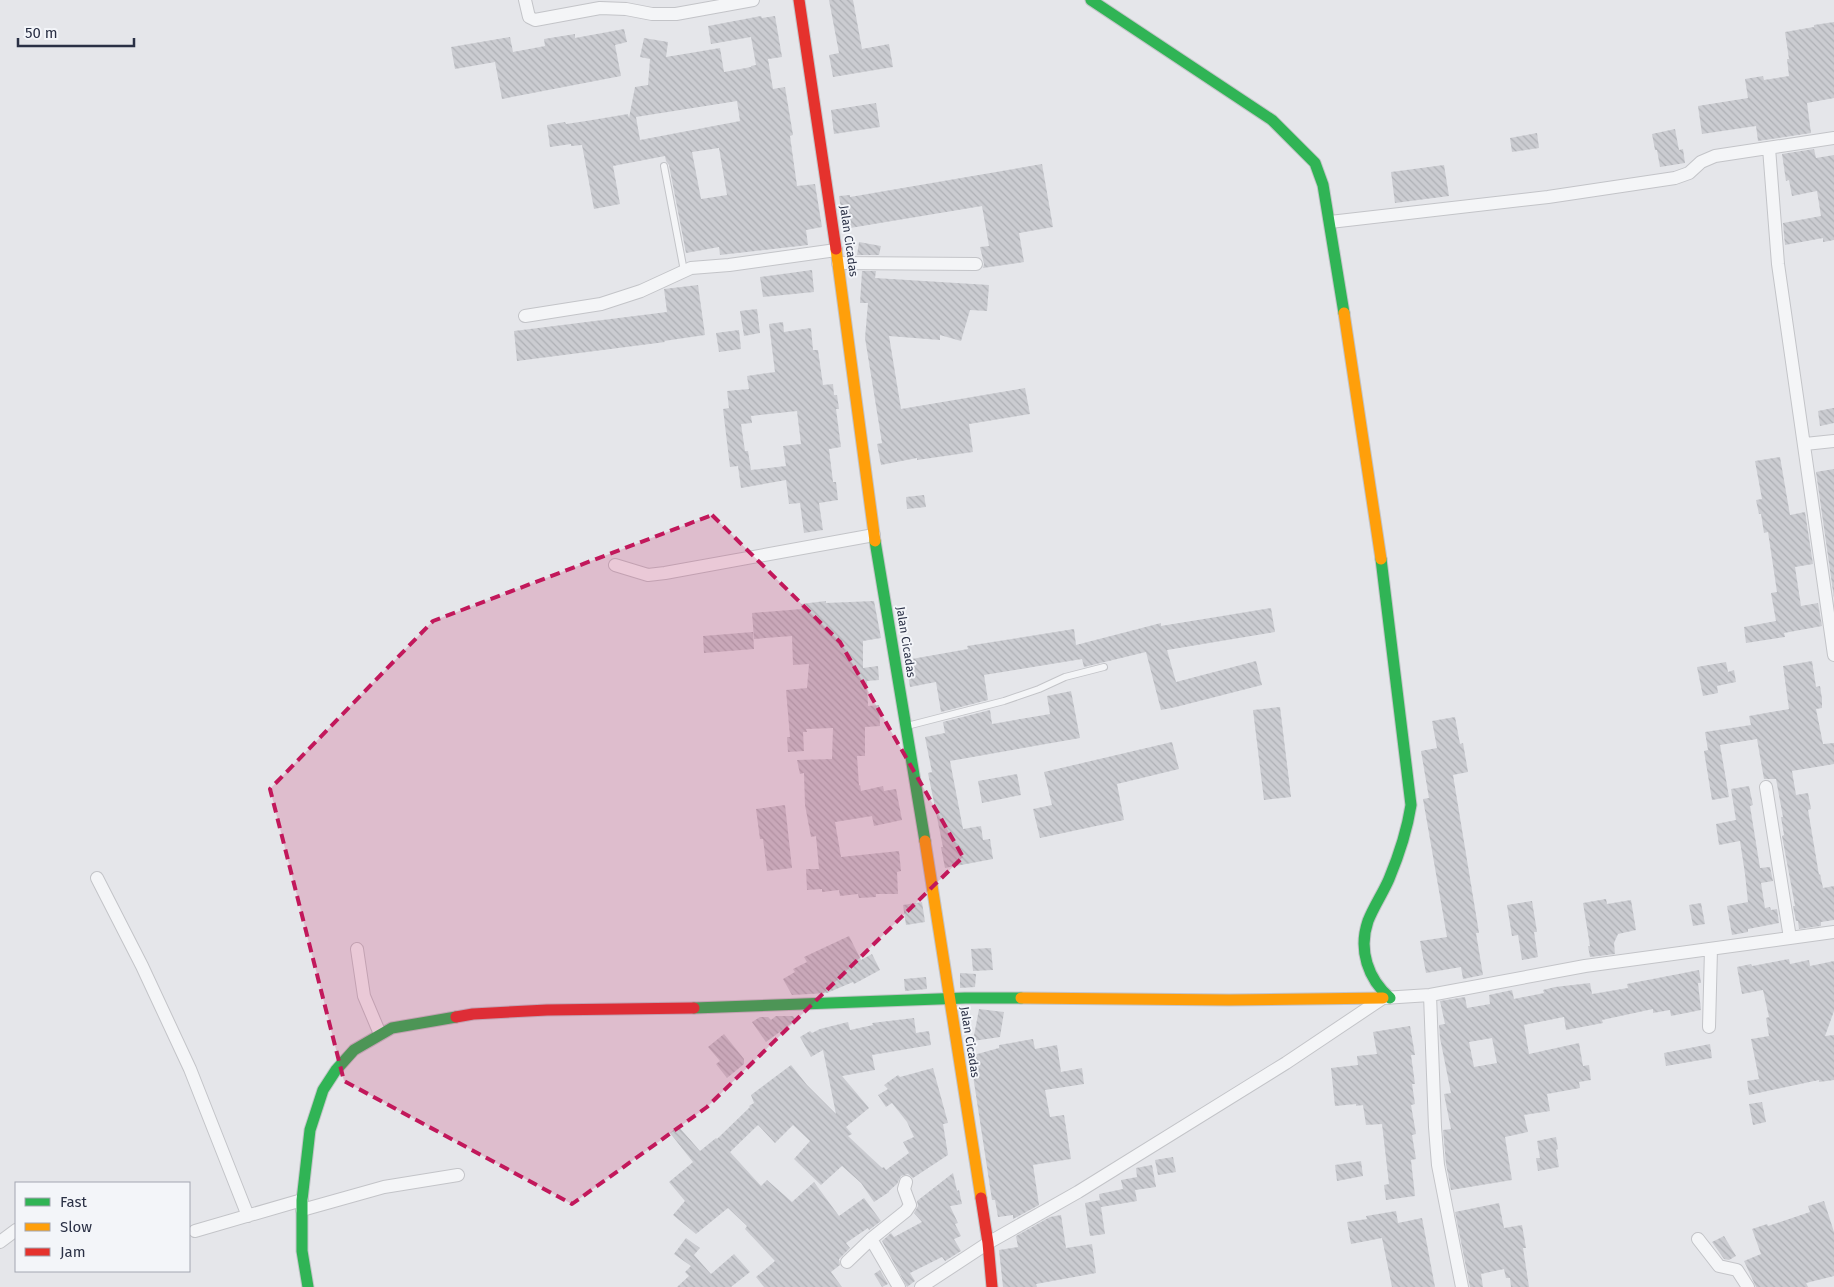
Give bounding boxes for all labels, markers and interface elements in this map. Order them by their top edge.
scale bar [18,15,134,47]
text: 50 m [25,24,58,42]
street label: Jalan Cicadas [837,205,861,278]
street label: Jalan Cicadas [893,605,919,679]
street label: Jalan Cicadas [957,1005,983,1079]
legend [15,1182,190,1272]
text: Fast [60,1193,87,1211]
text: Slow [60,1218,92,1236]
text: Jam [60,1243,86,1261]

